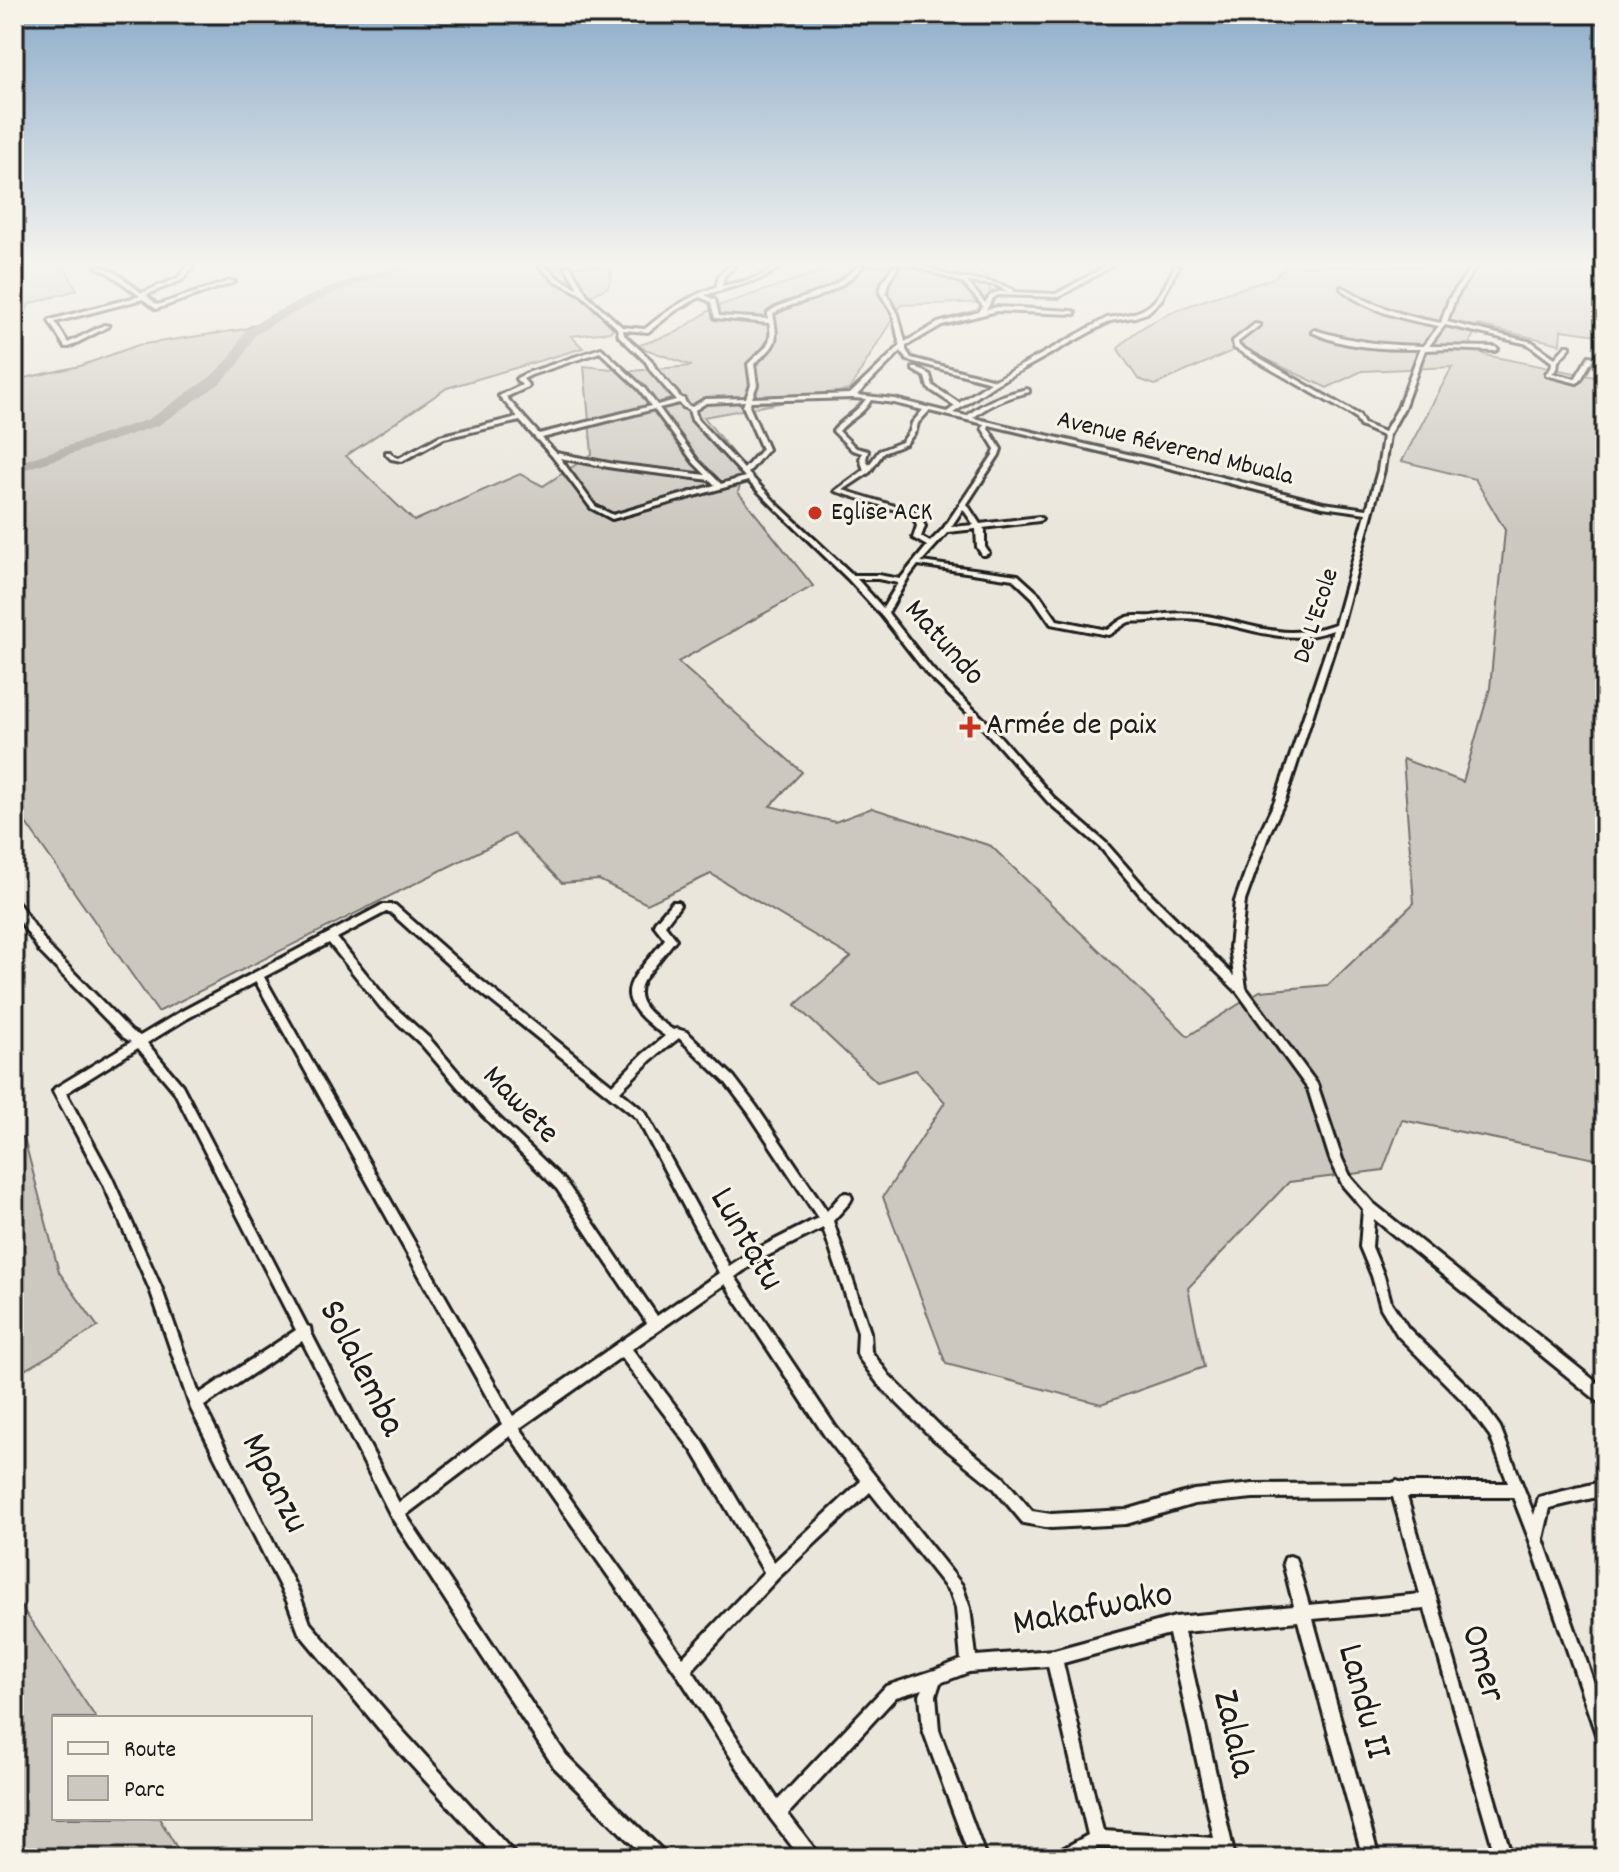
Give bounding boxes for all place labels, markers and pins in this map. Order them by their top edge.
place label: Eglise ACK [831,495,933,532]
marker: Eglise ACK [806,504,824,522]
place label: Armée de paix [986,704,1157,750]
marker: Armée de paix [961,718,979,736]

